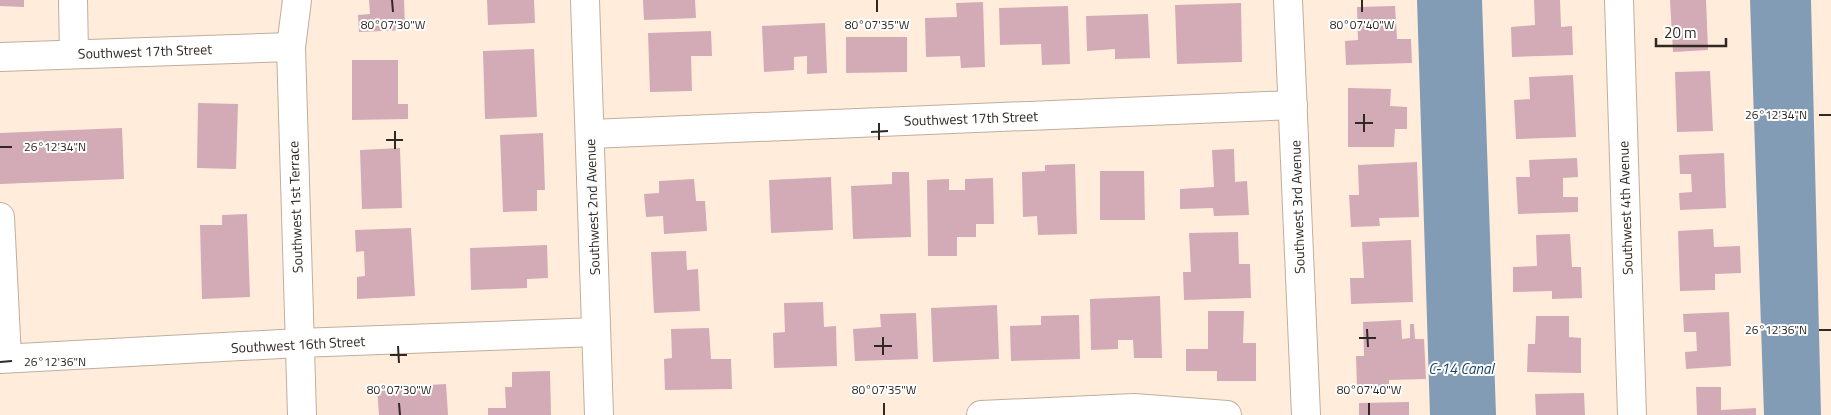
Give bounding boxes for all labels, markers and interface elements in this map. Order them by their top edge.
text: 80°07'30"W [361,15,426,34]
text: 80°07'35"W [845,15,910,34]
text: 80°07'40"W [1330,15,1395,34]
scale bar [1656,15,1726,47]
text: 20 m [1664,21,1697,44]
street label: Southwest 17th Street [78,38,213,64]
street label: Southwest 17th Street [904,105,1039,131]
text: 26°12'34"N [1745,105,1807,124]
text: 26°12'34"N [24,137,86,156]
street label: Southwest 2nd Avenue [579,138,605,276]
street label: Southwest 3rd Avenue [1284,140,1310,274]
street label: Southwest 1st Terrace [282,141,308,273]
street label: Southwest 4th Avenue [1612,141,1638,275]
text: 26°12'36"N [1745,320,1807,339]
street label: Southwest 16th Street [230,330,366,358]
text: 26°12'36"N [24,352,86,371]
water label: C-14 Canal [1428,357,1495,380]
text: 80°07'30"W [367,380,432,399]
text: 80°07'35"W [852,380,917,399]
text: 80°07'40"W [1337,380,1402,399]

